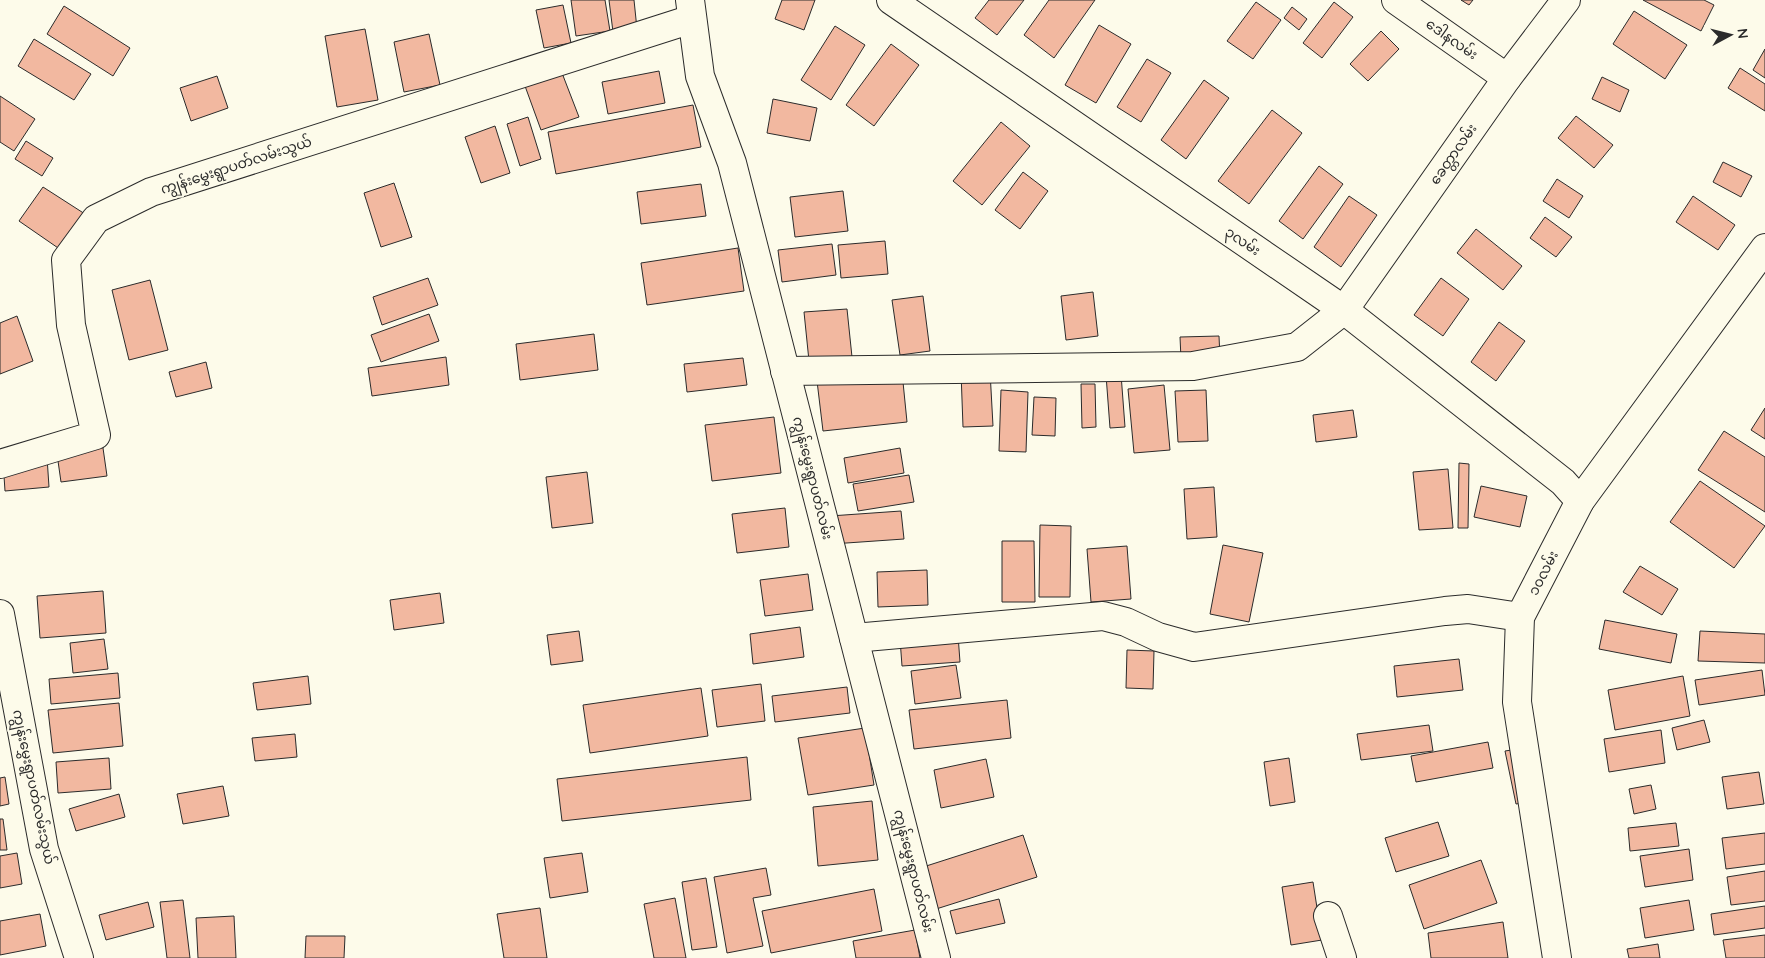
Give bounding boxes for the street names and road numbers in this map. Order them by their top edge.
street label: ဒေါနလမ်း [1421,14,1482,66]
street label: ခေတ္တာလမ်း [1425,119,1483,190]
street label: ကျွန်းမွှေးရွာပတ်လမ်းသွယ် [158,131,315,202]
street label: ၃လမ်း [1220,222,1265,262]
street label: ကျွန်းမွှေးရွာပတ်လမ်း [785,414,838,542]
street label: ၁၀လမ်း [1523,547,1562,598]
street label: ကျွန်းမွှေးရွာပတ်လမ်းသွယ် [5,708,60,867]
street label: ကျွန်းမွှေးရွာပတ်လမ်း [886,807,939,935]

